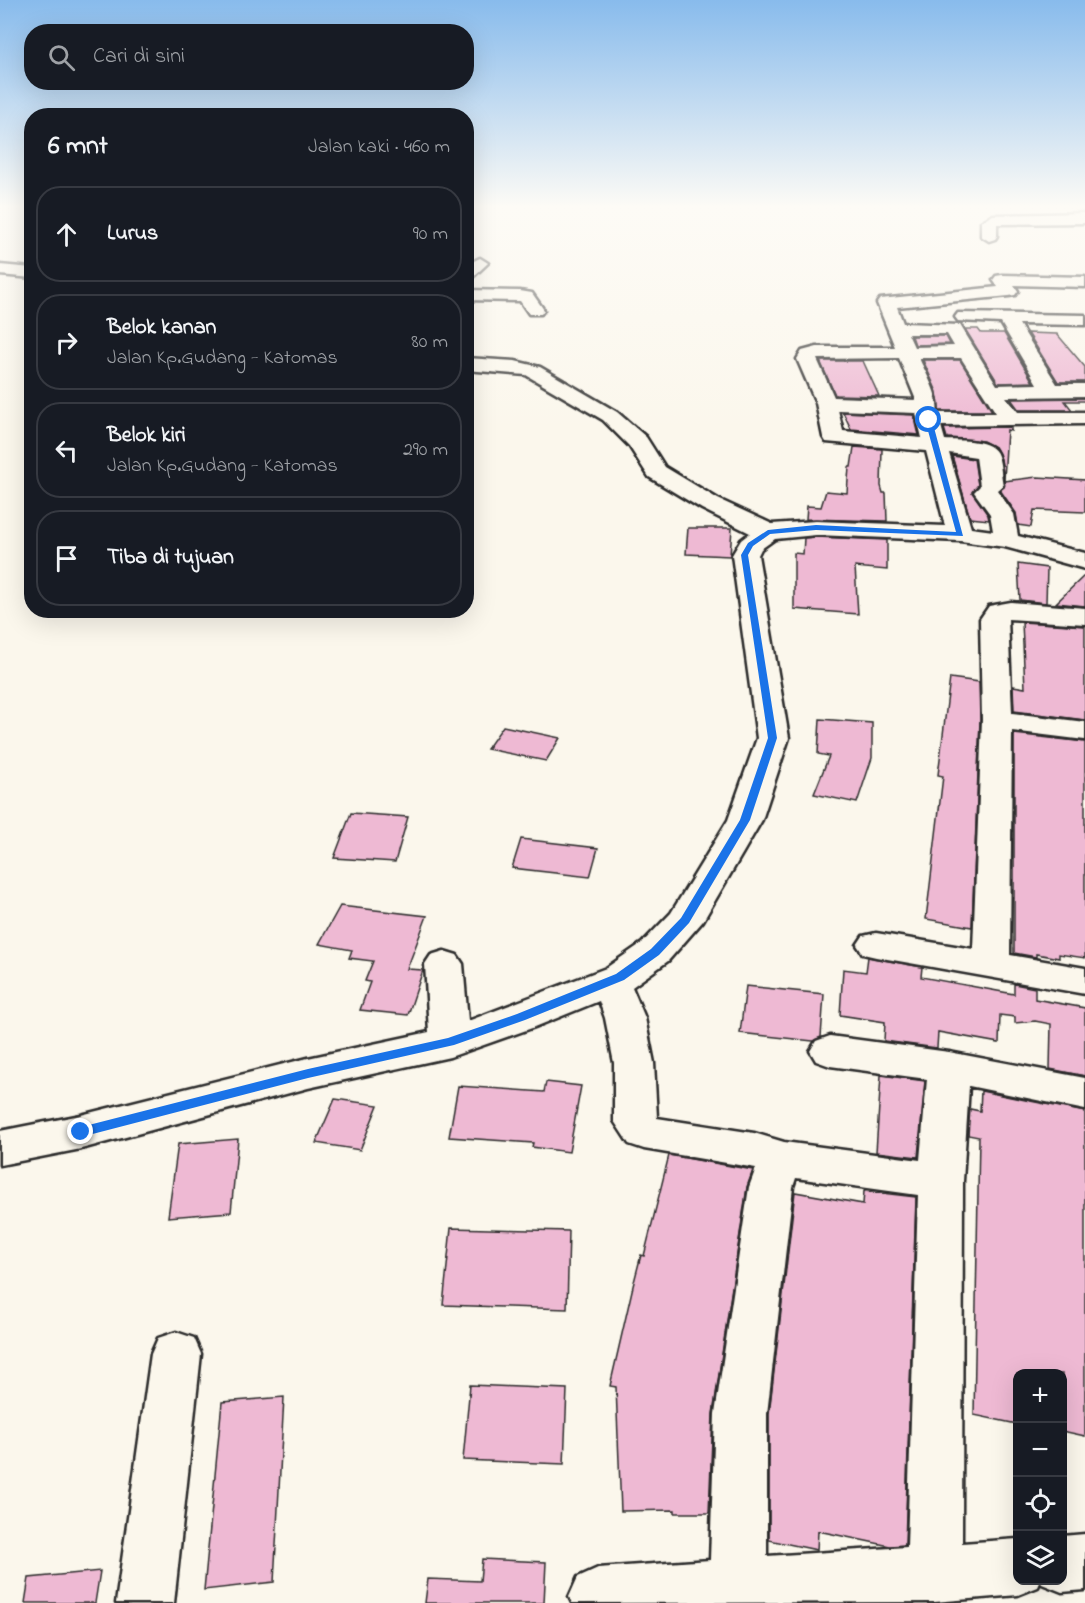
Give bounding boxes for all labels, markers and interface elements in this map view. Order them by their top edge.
search box [24,24,474,90]
icon: search [45,41,78,74]
text: Cari di sini [93,41,185,73]
text: 6 mnt [48,128,108,166]
text: Jalan kaki · 460 m [308,133,450,162]
icon: ahead [50,218,83,251]
text: Lurus [107,218,158,250]
text: 90 m [413,220,448,249]
text: Belok kanan [107,312,216,344]
icon: right [50,326,83,359]
text: 80 m [411,328,448,357]
text: Jalan Kp.Gudang - Katomas [107,344,338,373]
route start [915,406,941,432]
text: Belok kiri [107,420,186,452]
icon: left [50,434,83,467]
text: 290 m [403,436,448,465]
text: Jalan Kp.Gudang - Katomas [107,452,338,481]
icon: arrive [50,542,83,575]
text: Tiba di tujuan [107,542,234,574]
route end [67,1118,93,1144]
map controls [1013,1369,1067,1585]
button: + [1013,1369,1067,1423]
button: − [1013,1423,1067,1477]
button: locate [1013,1477,1067,1531]
button: layers [1013,1531,1067,1585]

